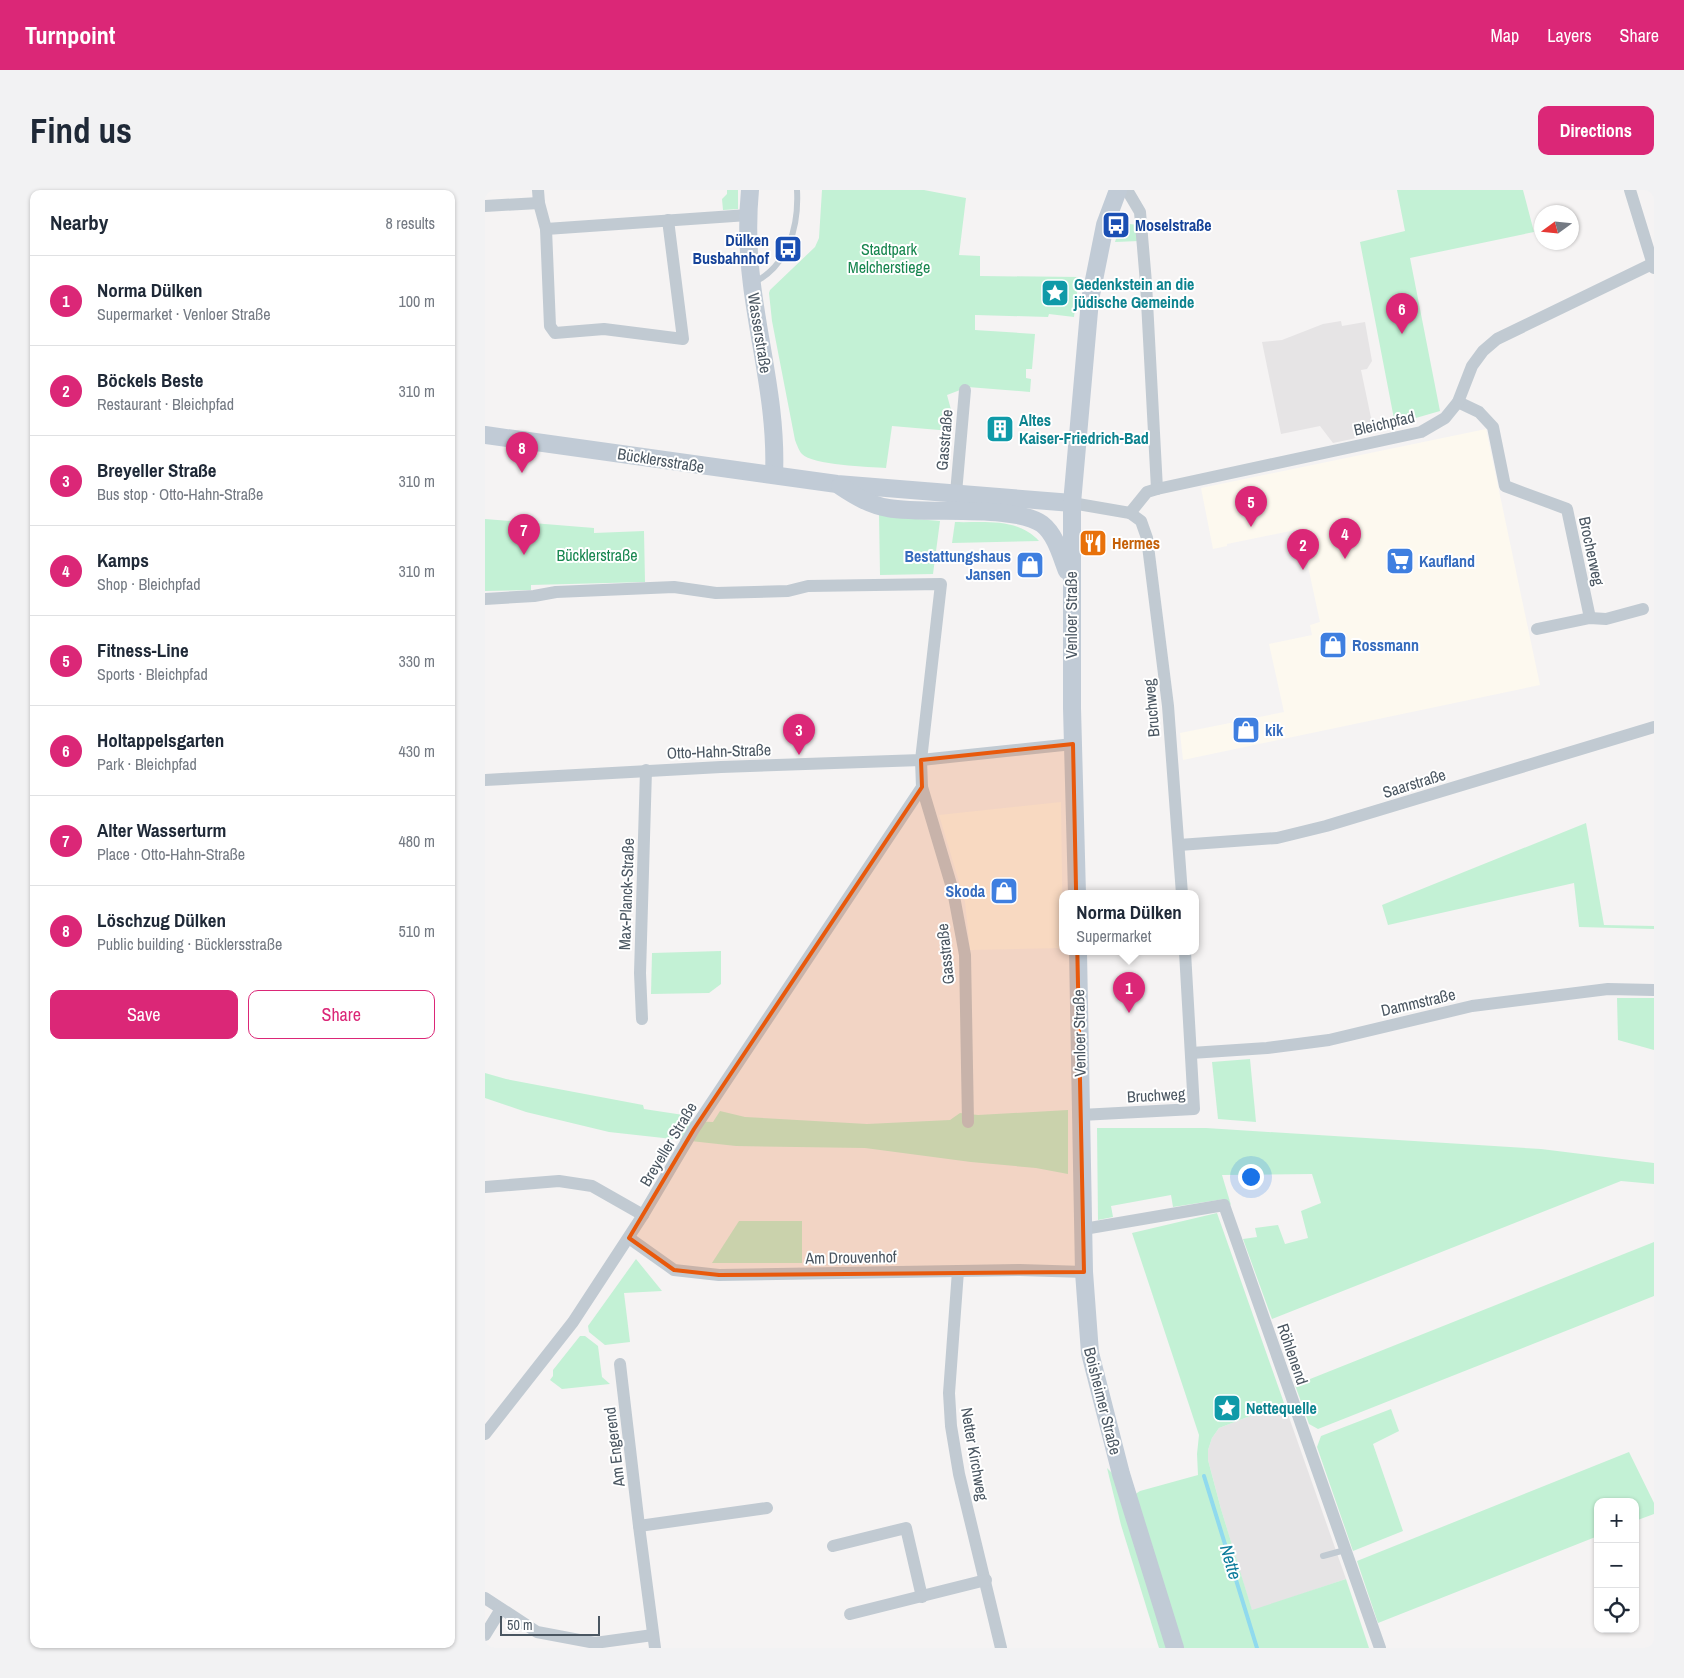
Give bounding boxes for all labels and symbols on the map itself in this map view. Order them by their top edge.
north arrow [1534,205,1579,250]
bus stop icon: Moselstraße [1101,210,1131,240]
place label: Moselstraße [1135,214,1212,236]
place label: Dülken Busbahnhof [692,229,770,269]
bus stop icon: Dülken Busbahnhof [773,234,803,264]
park label: Stadtpark Melcherstiege [848,238,930,278]
place label: Gedenkstein an die jüdische Gemeinde [1073,273,1194,313]
place icon: Gedenkstein an die jüdische Gemeinde [1040,278,1070,308]
street label: Wasserstraße [743,291,777,375]
pin: 6 [1386,293,1418,334]
street label: Bleichpfad [1351,405,1417,441]
street label: Gasstraße [930,409,958,471]
place label: Altes Kaiser-Friedrich-Bad [1019,409,1149,449]
building icon: Altes Kaiser-Friedrich-Bad [985,414,1015,444]
pin: 8 [506,432,538,473]
street label: Bücklersstraße [616,442,706,478]
pin: 5 [1235,486,1267,527]
pin: 7 [508,514,540,555]
street label: Brocherweg [1574,514,1610,588]
pin: 4 [1329,518,1361,559]
restaurant icon: Hermes [1078,528,1108,558]
pin: 2 [1287,529,1319,570]
place label: Hermes [1112,532,1160,554]
park label: Bücklerstraße [557,544,637,566]
place label: Bestattungshaus Jansen [905,545,1011,585]
supermarket icon: Kaufland [1385,546,1415,576]
shop icon: Bestattungshaus Jansen [1015,550,1045,580]
place label: Kaufland [1419,550,1475,572]
street label: Venloer Straße [1060,571,1082,659]
shop icon: Rossmann [1318,630,1348,660]
place label: Rossmann [1352,634,1419,656]
street label: Bruchweg [1137,677,1165,738]
pin: 3 [783,714,815,755]
shop icon: kik [1231,715,1261,745]
place label: kik [1265,719,1284,741]
street label: Otto-Hahn-Straße [667,738,771,764]
street label: Saarstraße [1380,763,1448,803]
street label: Max-Planck-Straße [613,838,639,950]
shop icon: Skoda [989,876,1019,906]
place label: Skoda [946,880,986,902]
street label: Gasstraße [931,922,959,986]
pin: 1 [1113,972,1145,1013]
street label: Dammstraße [1379,983,1457,1021]
street label: Venloer Straße [1067,989,1091,1077]
street label: Bruchweg [1126,1082,1186,1108]
street label: Breyeller Straße [634,1098,702,1190]
your location [1238,1164,1264,1190]
street label: Am Drouvenhof [804,1245,897,1269]
street label: Röhlenend [1272,1320,1314,1388]
street label: Boisheimer Straße [1079,1345,1127,1457]
place icon: Nettequelle [1212,1393,1242,1423]
place label: Nettequelle [1246,1397,1317,1419]
street label: Am Engerend [598,1406,630,1489]
street label: Netter Kirchweg [956,1406,994,1503]
water label: Nette [1214,1541,1248,1583]
scale bar [500,1613,600,1636]

